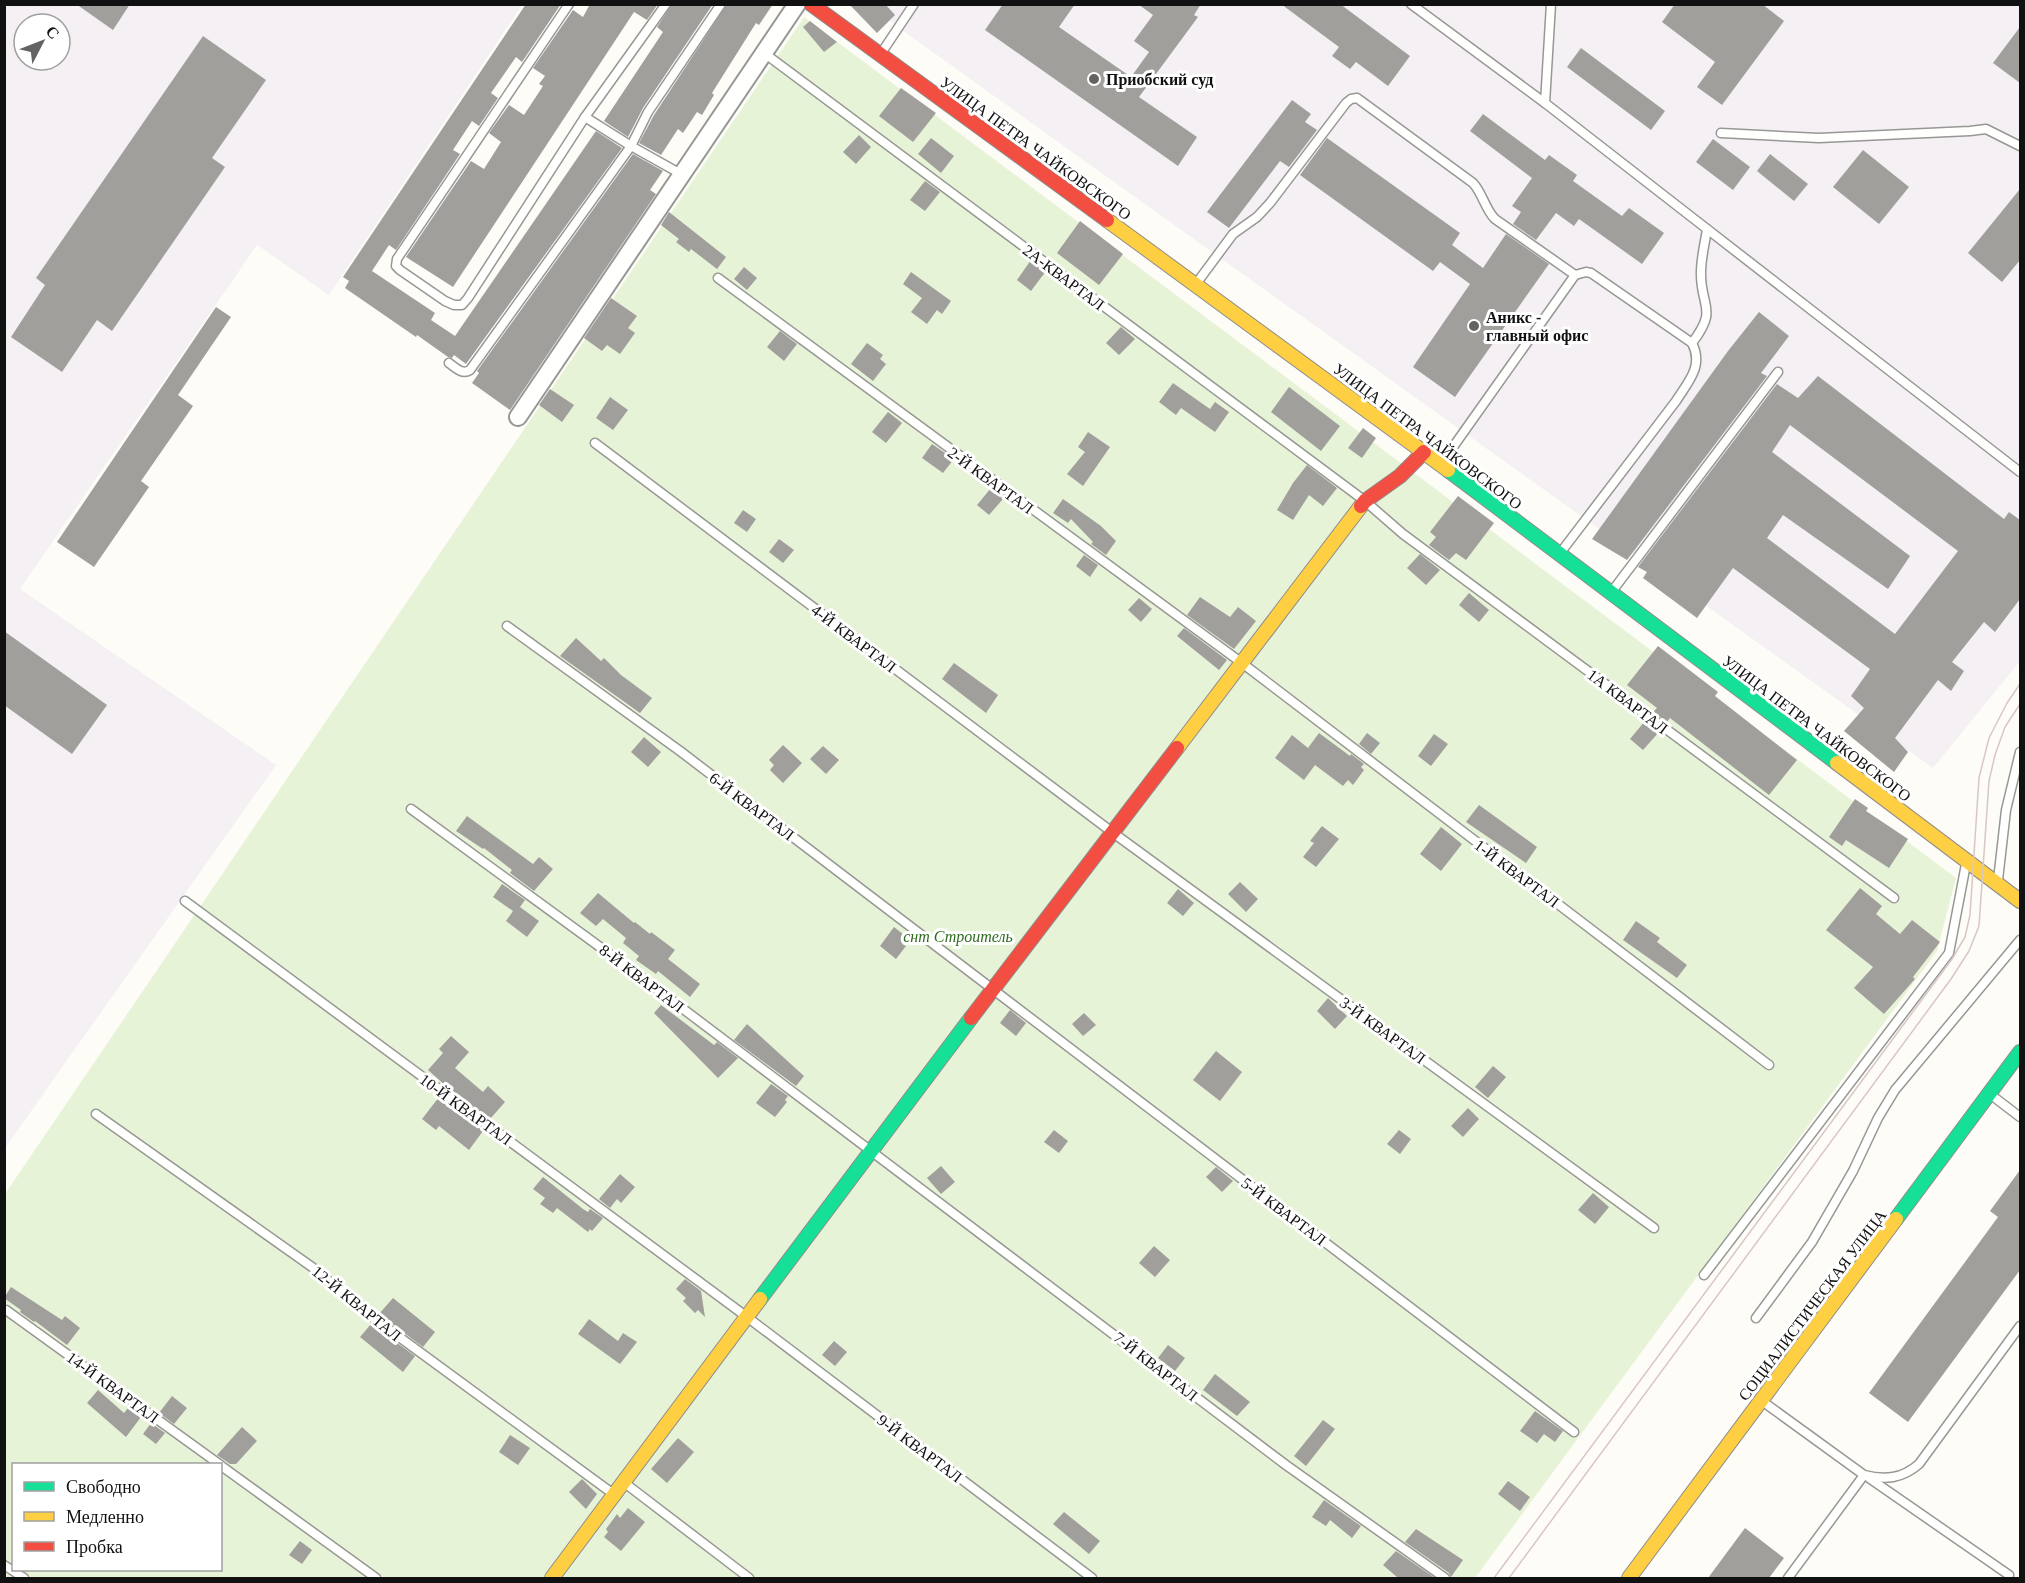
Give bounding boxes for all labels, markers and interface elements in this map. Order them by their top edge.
north arrow [12,12,72,72]
text: С [43,22,63,42]
place label: Приобский суд [1106,71,1213,89]
marker: Приобский суд [1087,72,1101,86]
street label: УЛИЦА ПЕТРА ЧАЙКОВСКОГО [936,73,1135,224]
street label: 2А-КВАРТАЛ [1020,241,1108,314]
place label: Аникс - главный офис [1486,309,1588,345]
marker: Аникс - главный офис [1467,319,1481,333]
street label: УЛИЦА ПЕТРА ЧАЙКОВСКОГО [1330,359,1526,514]
street label: 2-Й КВАРТАЛ [945,443,1037,517]
street label: 4-Й КВАРТАЛ [808,600,900,676]
street label: УЛИЦА ПЕТРА ЧАЙКОВСКОГО [1719,651,1915,806]
street label: 1А КВАРТАЛ [1584,666,1671,737]
street label: 6-Й КВАРТАЛ [706,768,798,844]
street label: 1-Й КВАРТАЛ [1471,835,1563,911]
park label: снт Строитель [903,928,1013,946]
street label: 8-Й КВАРТАЛ [596,940,688,1016]
street label: 3-Й КВАРТАЛ [1337,993,1429,1067]
street label: 10-Й КВАРТАЛ [417,1070,516,1148]
street label: 5-Й КВАРТАЛ [1238,1173,1330,1249]
street label: СОЦИАЛИСТИЧЕСКАЯ УЛИЦА [1735,1206,1891,1404]
street label: 12-Й КВАРТАЛ [309,1262,405,1344]
street label: 7-Й КВАРТАЛ [1111,1328,1202,1404]
street label: 14-Й КВАРТАЛ [64,1348,163,1426]
street label: 9-Й КВАРТАЛ [874,1410,966,1486]
legend [12,1463,222,1571]
text: Свободно [66,1477,141,1497]
text: Медленно [66,1507,144,1527]
text: Пробка [66,1537,123,1557]

